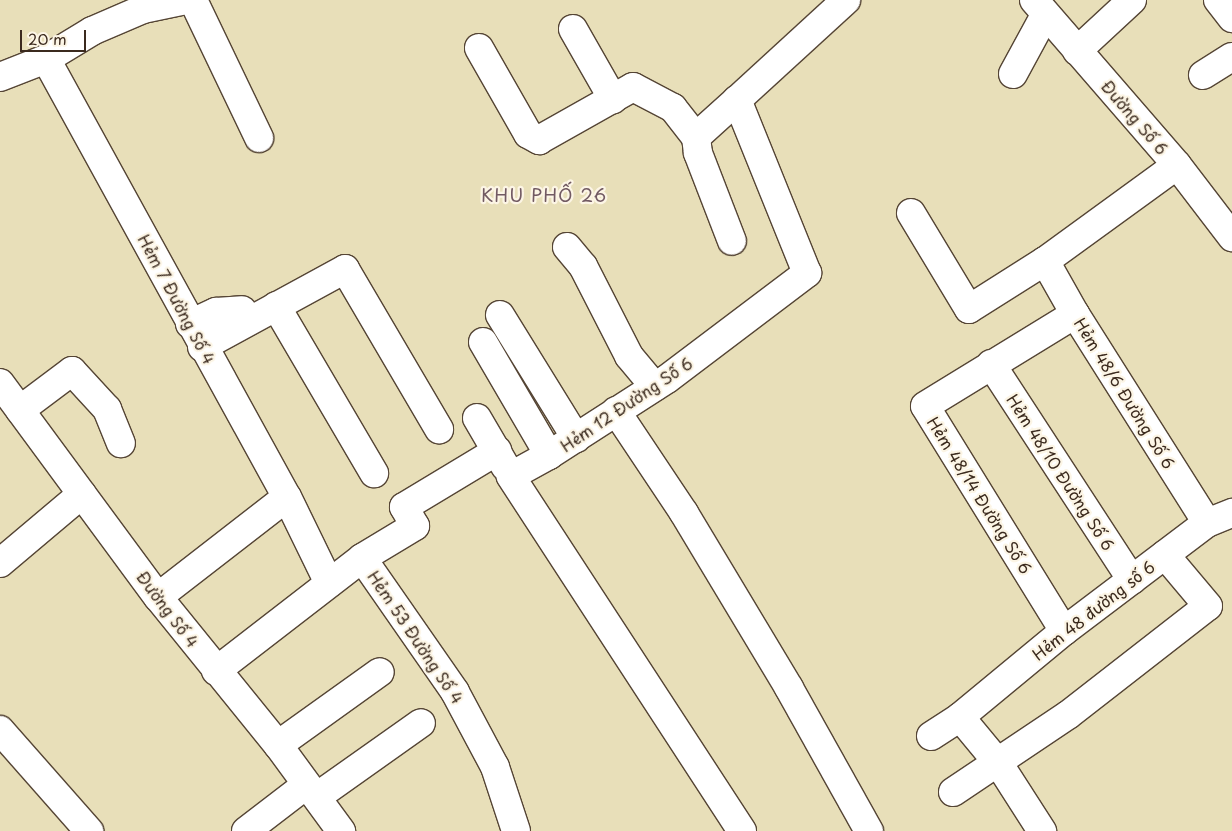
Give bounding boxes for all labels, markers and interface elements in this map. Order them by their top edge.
scale bar [22,20,89,52]
text: 20 m [28,27,67,50]
street label: Đường Số 6 [1098,76,1172,158]
district label: KHU PHỐ 26 [479,184,609,206]
street label: Hẻm 7 Đường Số 4 [134,230,220,368]
street label: Hẻm 48/6 Đường Số 6 [1071,314,1179,472]
street label: Hẻm 12 Đường Số 6 [556,353,696,455]
street label: Hẻm 48/10 Đường Số 6 [1003,390,1119,554]
street label: Hẻm 48/14 Đường Số 6 [924,413,1036,577]
street label: Hẻm 48 đường số 6 [1028,556,1158,664]
street label: Đường Số 4 [133,567,203,651]
street label: Hẻm 53 Đường Số 4 [364,567,468,707]

